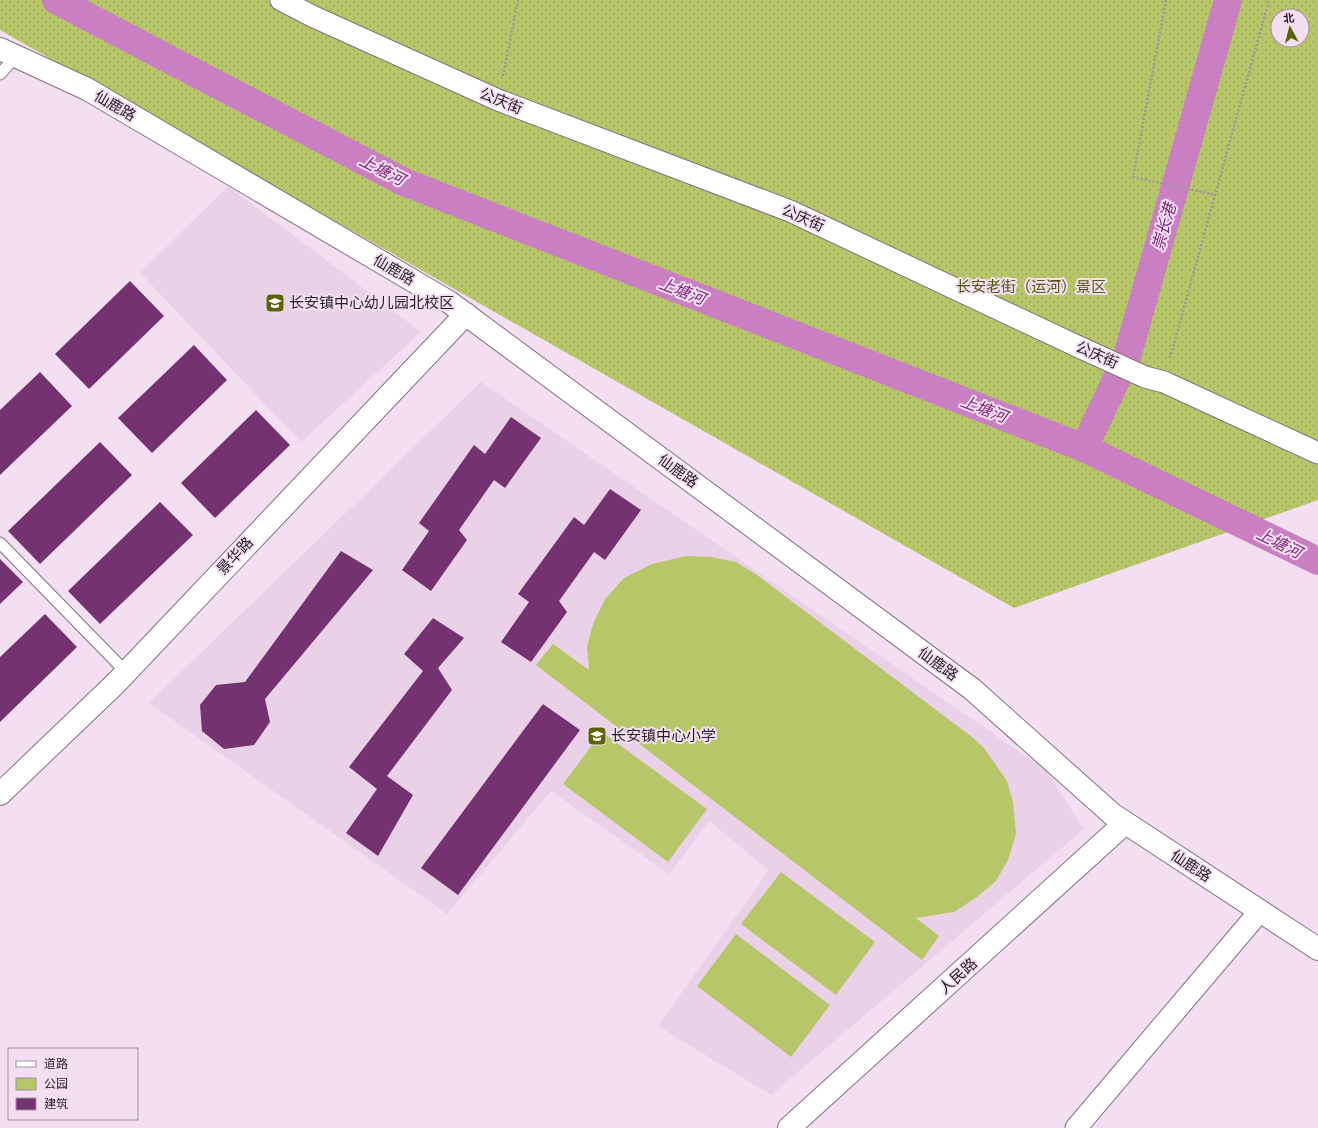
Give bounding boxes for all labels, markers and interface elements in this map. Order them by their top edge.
north arrow [1270,8,1310,48]
text: 北 [1283,11,1295,26]
street label: 公庆街 [477,84,525,118]
street label: 仙鹿路 [91,87,139,125]
water label: 上塘河 [356,151,410,191]
water label: 崇长港 [1148,199,1180,253]
street label: 公庆街 [779,201,827,235]
street label: 仙鹿路 [370,251,418,289]
water label: 上塘河 [656,274,711,310]
park label: 长安老街（运河）景区 [956,278,1106,296]
school or university icon: 长安镇中心幼儿园北校区 [264,292,286,314]
place label: 长安镇中心幼儿园北校区 [289,294,454,312]
street label: 公庆街 [1073,338,1121,372]
water label: 上塘河 [958,392,1013,428]
street label: 仙鹿路 [655,450,701,492]
water label: 上塘河 [1253,524,1307,563]
street label: 景华路 [213,533,257,579]
street label: 仙鹿路 [915,643,961,685]
school or university icon: 长安镇中心小学 [586,725,608,747]
place label: 长安镇中心小学 [611,727,716,745]
street label: 仙鹿路 [1167,846,1215,886]
street label: 人民路 [935,954,981,998]
legend [8,1048,138,1120]
text: 道路 [44,1057,68,1071]
text: 公园 [44,1077,68,1091]
text: 建筑 [44,1097,68,1111]

